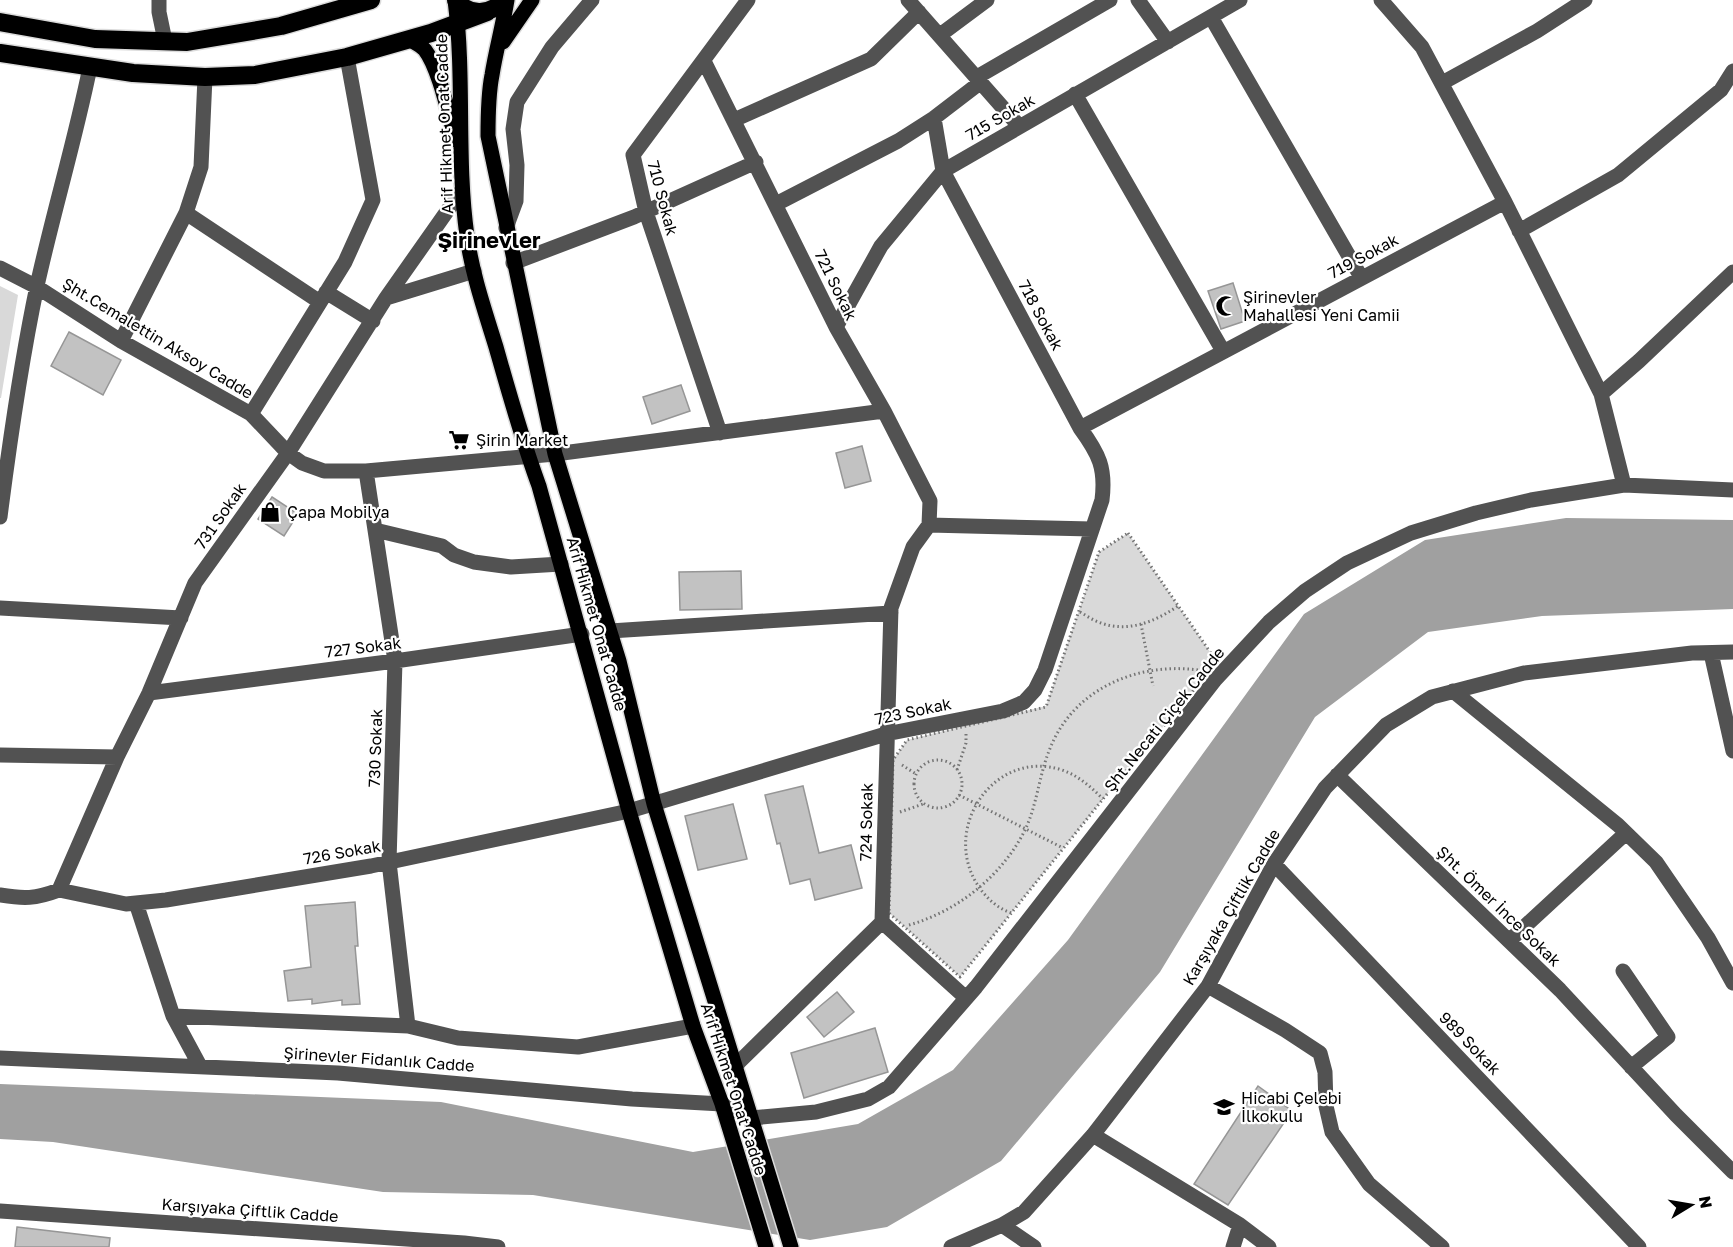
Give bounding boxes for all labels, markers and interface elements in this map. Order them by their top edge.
street label: Arif Hikmet Onat Cadde [431,34,457,214]
street label: 715 Sokak [962,89,1038,145]
street label: 710 Sokak [643,158,683,238]
district label: Şirinevler [437,226,541,253]
street label: 719 Sokak [1324,229,1402,283]
street label: 721 Sokak [810,246,862,324]
street label: Şht.Cemalettin Aksoy Cadde [59,273,257,403]
street label: 718 Sokak [1014,276,1068,354]
place label: Şirinevler Mahallesi Yeni Camii [1243,287,1400,325]
mosque icon: Şirinevler Mahallesi Yeni Camii [1214,294,1238,318]
supermarket icon: Şirin Market [447,428,471,452]
place label: Şirin Market [476,430,568,450]
street label: 731 Sokak [190,479,250,553]
shop icon: Çapa Mobilya [258,500,282,524]
place label: Çapa Mobilya [287,502,390,522]
street label: Arif Hikmet Onat Cadde [563,535,631,713]
street label: 727 Sokak [324,632,402,662]
street label: Şht.Necati Çiçek Cadde [1099,643,1229,795]
street label: 723 Sokak [873,693,953,729]
street label: 730 Sokak [364,708,386,788]
street label: 724 Sokak [855,783,877,861]
street label: Karşıyaka Çiftlik Cadde [1178,825,1284,989]
street label: 726 Sokak [302,835,382,869]
street label: Şht. Ömer İnce Sokak [1433,842,1565,970]
street label: Arif Hikmet Onat Cadde [697,1000,771,1178]
street label: 989 Sokak [1435,1007,1505,1079]
street label: Şirinevler Fidanlık Cadde [283,1042,475,1076]
place label: Hicabi Çelebi İlkokulu [1241,1088,1342,1126]
school or university icon: Hicabi Çelebi İlkokulu [1212,1095,1236,1119]
north arrow [1661,1175,1721,1235]
street label: Karşıyaka Çiftlik Cadde [161,1194,339,1226]
text: N [1695,1194,1717,1210]

